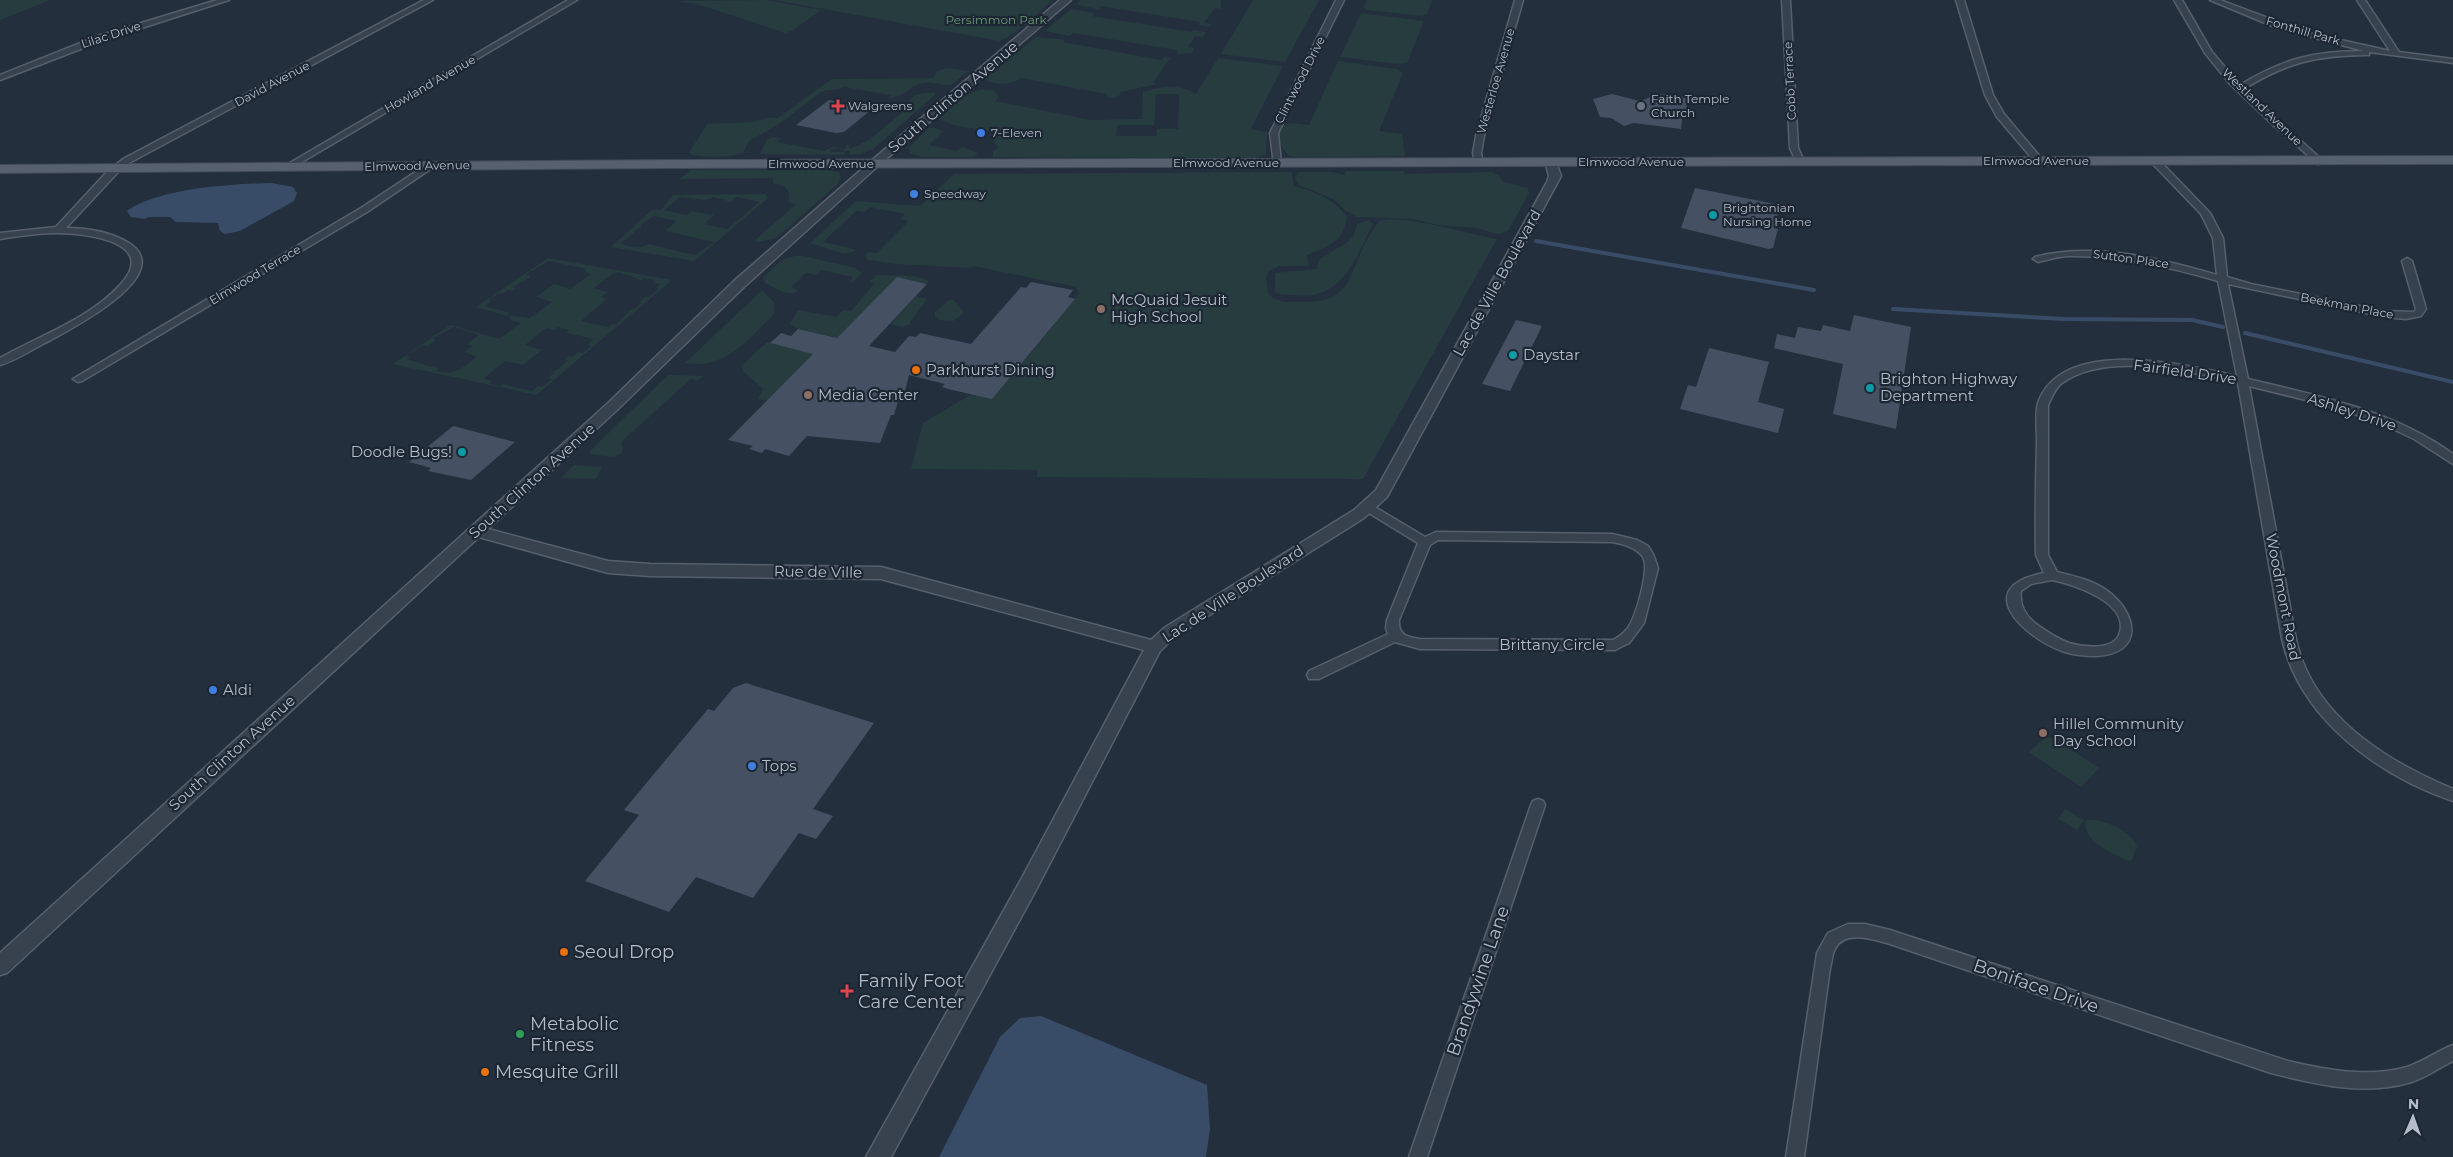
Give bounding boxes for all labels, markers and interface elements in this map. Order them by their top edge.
park label: Persimmon Park [945,12,1047,27]
street label: Fonthill Park [2264,13,2343,48]
street label: Lilac Drive [79,18,143,51]
street label: Westerloe Avenue [1473,26,1518,135]
street label: Clintwood Drive [1271,34,1328,126]
street label: South Clinton Avenue [884,37,1021,156]
street label: Cobb Terrace [1780,41,1799,121]
street label: Howland Avenue [382,51,478,116]
street label: David Avenue [232,57,312,110]
street label: Westland Avenue [2219,65,2306,149]
place label: Faith Temple Church [1651,91,1730,120]
place label: Walgreens [848,98,912,113]
marker: Walgreens [832,100,844,112]
marker: Faith Temple Church [1635,100,1647,112]
place label: 7-Eleven [991,125,1042,140]
marker: 7-Eleven [975,127,987,139]
street label: Elmwood Avenue [1983,153,2089,168]
street label: Elmwood Avenue [1578,154,1684,169]
street label: Elmwood Avenue [1173,155,1279,170]
street label: Elmwood Avenue [768,156,874,171]
street label: Elmwood Avenue [364,157,470,174]
place label: Speedway [924,186,986,201]
marker: Speedway [908,188,920,200]
place label: Brightonian Nursing Home [1723,200,1811,229]
street label: Lac de Ville Boulevard [1448,206,1545,359]
marker: Brightonian Nursing Home [1707,209,1719,221]
street label: Elmwood Terrace [206,241,303,308]
street label: Sutton Place [2092,246,2170,271]
street label: Beekman Place [2299,289,2395,322]
place label: McQuaid Jesuit High School [1111,290,1227,326]
marker: McQuaid Jesuit High School [1095,303,1107,315]
place label: Daystar [1523,345,1580,364]
marker: Daystar [1507,349,1519,361]
street label: Fairfield Drive [2132,355,2238,388]
place label: Parkhurst Dining [926,360,1055,379]
marker: Parkhurst Dining [910,364,922,376]
place label: Brighton Highway Department [1880,369,2018,405]
marker: Brighton Highway Department [1864,382,1876,394]
place label: Media Center [818,385,919,404]
street label: Ashley Drive [2305,388,2399,435]
marker: Media Center [802,389,814,401]
street label: South Clinton Avenue [465,419,599,542]
place label: Doodle Bugs! [351,442,452,461]
marker: Doodle Bugs! [456,446,468,458]
street label: Woodmont Road [2262,532,2305,662]
street label: Lac de Ville Boulevard [1158,541,1307,646]
street label: Rue de Ville [774,561,862,582]
street label: Brittany Circle [1499,635,1605,654]
place label: Aldi [223,680,252,699]
marker: Aldi [207,684,219,696]
street label: South Clinton Avenue [165,691,299,814]
place label: Hillel Community Day School [2053,714,2185,750]
marker: Hillel Community Day School [2037,727,2049,739]
place label: Tops [762,756,797,775]
marker: Tops [746,760,758,772]
street label: Brandywine Lane [1442,903,1514,1059]
place label: Seoul Drop [574,941,674,963]
marker: Seoul Drop [558,946,570,958]
street label: Boniface Drive [1970,954,2102,1018]
place label: Family Foot Care Center [858,970,964,1013]
marker: Family Foot Care Center [840,984,854,998]
place label: Metabolic Fitness [530,1013,619,1056]
marker: Metabolic Fitness [514,1028,526,1040]
place label: Mesquite Grill [495,1061,619,1083]
marker: Mesquite Grill [479,1066,491,1078]
north arrow [2388,1092,2438,1142]
text: N [2407,1095,2419,1113]

